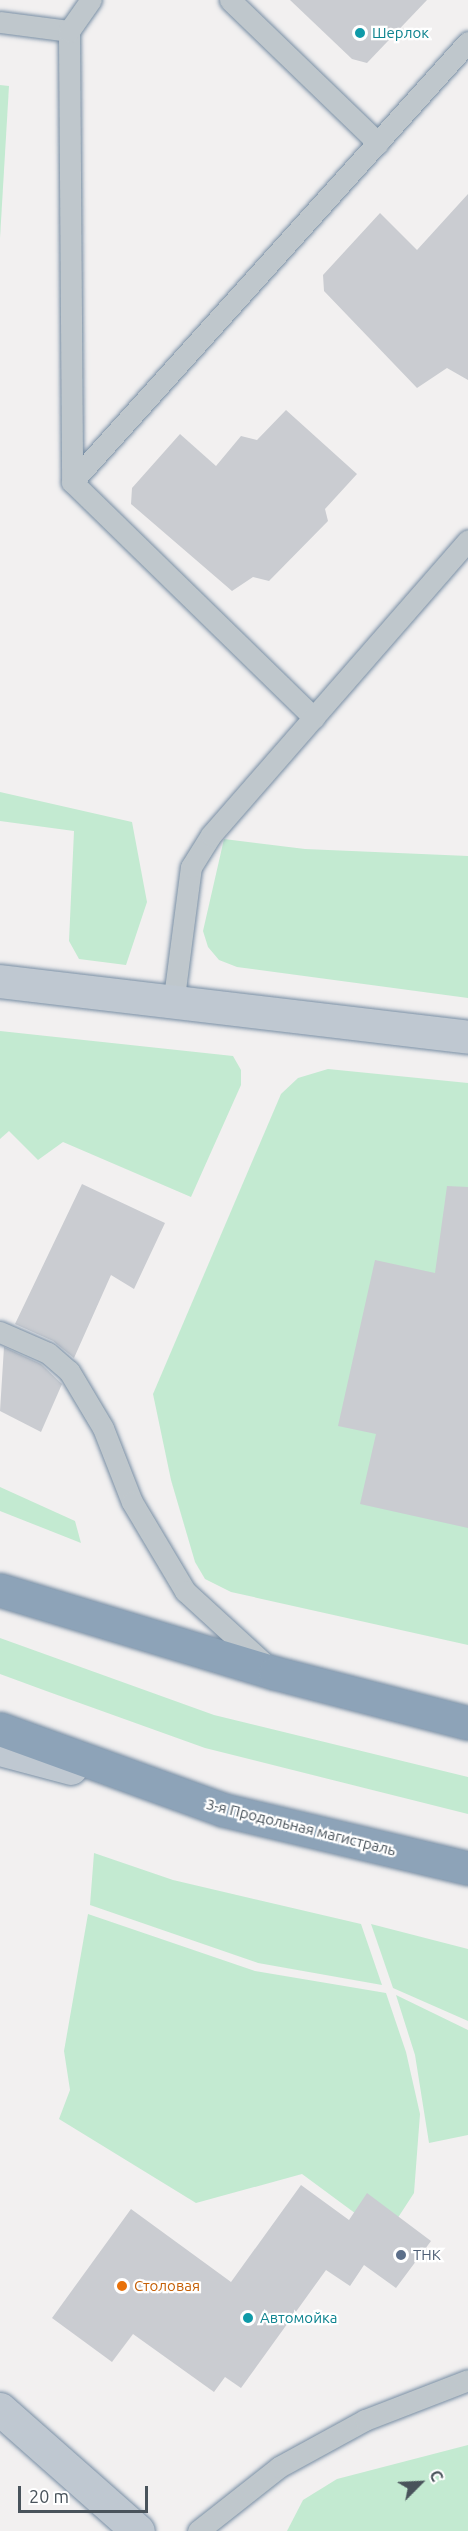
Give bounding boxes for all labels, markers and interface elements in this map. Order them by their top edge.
place label: Шерлок [372,24,429,42]
marker: Шерлок [353,26,367,40]
street label: 3-я Продольная магистраль [204,1795,398,1859]
place label: ТНК [413,2246,441,2264]
marker: ТНК [394,2248,408,2262]
place label: Столовая [134,2277,200,2295]
marker: Столовая [115,2279,129,2293]
place label: Автомойка [260,2309,337,2327]
marker: Автомойка [241,2311,255,2325]
north arrow [390,2453,450,2513]
text: С [426,2467,447,2484]
scale bar [21,2474,152,2512]
text: 20 m [29,2486,69,2506]

